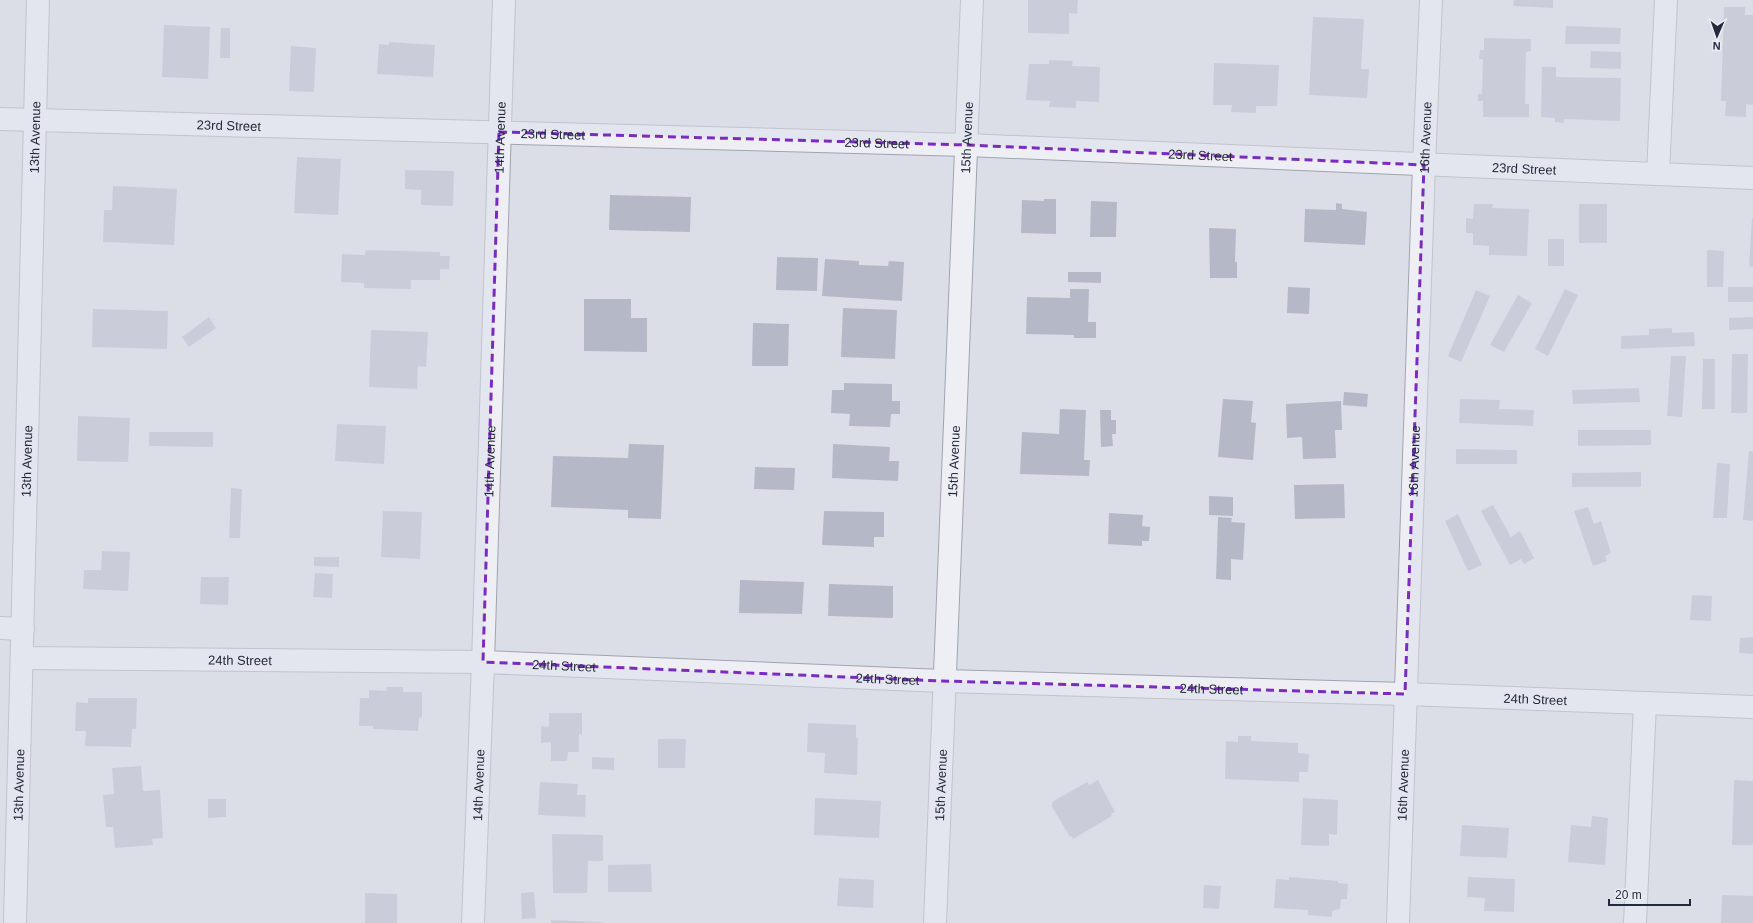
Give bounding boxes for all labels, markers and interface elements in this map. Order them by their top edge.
north arrow [1697,16,1737,56]
text: N [1712,40,1721,52]
street label: 13th Avenue [26,101,43,173]
street label: 14th Avenue [491,101,508,174]
street label: 15th Avenue [958,101,975,174]
street label: 16th Avenue [1416,101,1434,174]
street label: 23rd Street [197,117,262,134]
street label: 23rd Street [520,126,586,142]
street label: 23rd Street [844,134,909,151]
street label: 23rd Street [1168,146,1233,164]
street label: 23rd Street [1492,160,1557,177]
street label: 13th Avenue [18,425,35,497]
street label: 14th Avenue [481,425,498,498]
street label: 15th Avenue [945,425,962,498]
street label: 16th Avenue [1405,425,1423,498]
street label: 24th Street [208,652,272,668]
street label: 24th Street [532,657,596,674]
street label: 24th Street [856,670,920,688]
street label: 24th Street [1179,680,1244,697]
street label: 24th Street [1503,690,1568,708]
street label: 13th Avenue [10,749,27,821]
street label: 14th Avenue [469,749,487,821]
street label: 15th Avenue [932,749,949,821]
street label: 16th Avenue [1394,749,1411,821]
scale bar [1609,881,1690,907]
text: 20 m [1615,888,1642,902]

